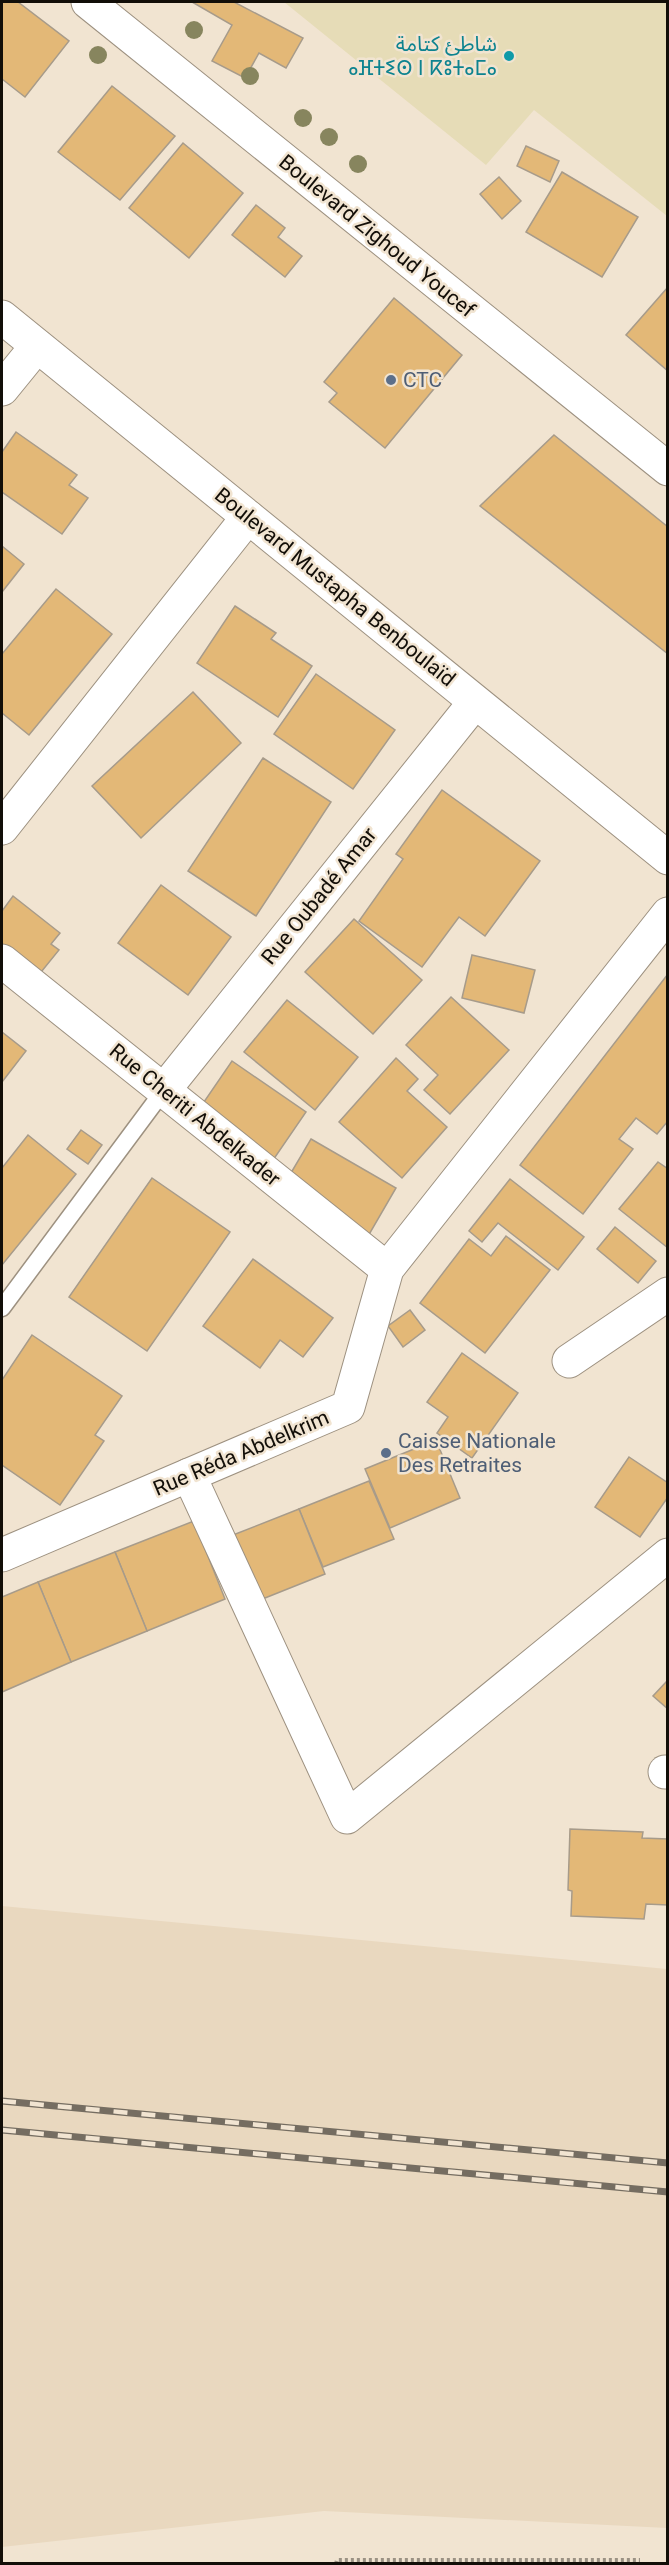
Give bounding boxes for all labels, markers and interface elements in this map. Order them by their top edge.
place label: شاطئ كتامة ⴰⴼⵜⵉⵙ ⵏ ⴽⵓⵜⴰⵎⴰ [348,32,497,80]
marker: شاطئ كتامة ⴰⴼⵜⵉⵙ ⵏ ⴽⵓⵜⴰⵎⴰ [502,49,516,63]
street label: Boulevard Zighoud Youcef [274,150,480,323]
place label: CTC [403,368,442,392]
marker: CTC [384,373,398,387]
street label: Boulevard Mustapha Benboulaïd [210,483,460,691]
street label: Rue Oubadé Amar [257,823,381,969]
street label: Rue Cheriti Abdelkader [105,1039,285,1191]
street label: Rue Réda Abdelkrim [150,1405,332,1501]
place label: Caisse Nationale Des Retraites [398,1429,556,1477]
marker: Caisse Nationale Des Retraites [379,1446,393,1460]

